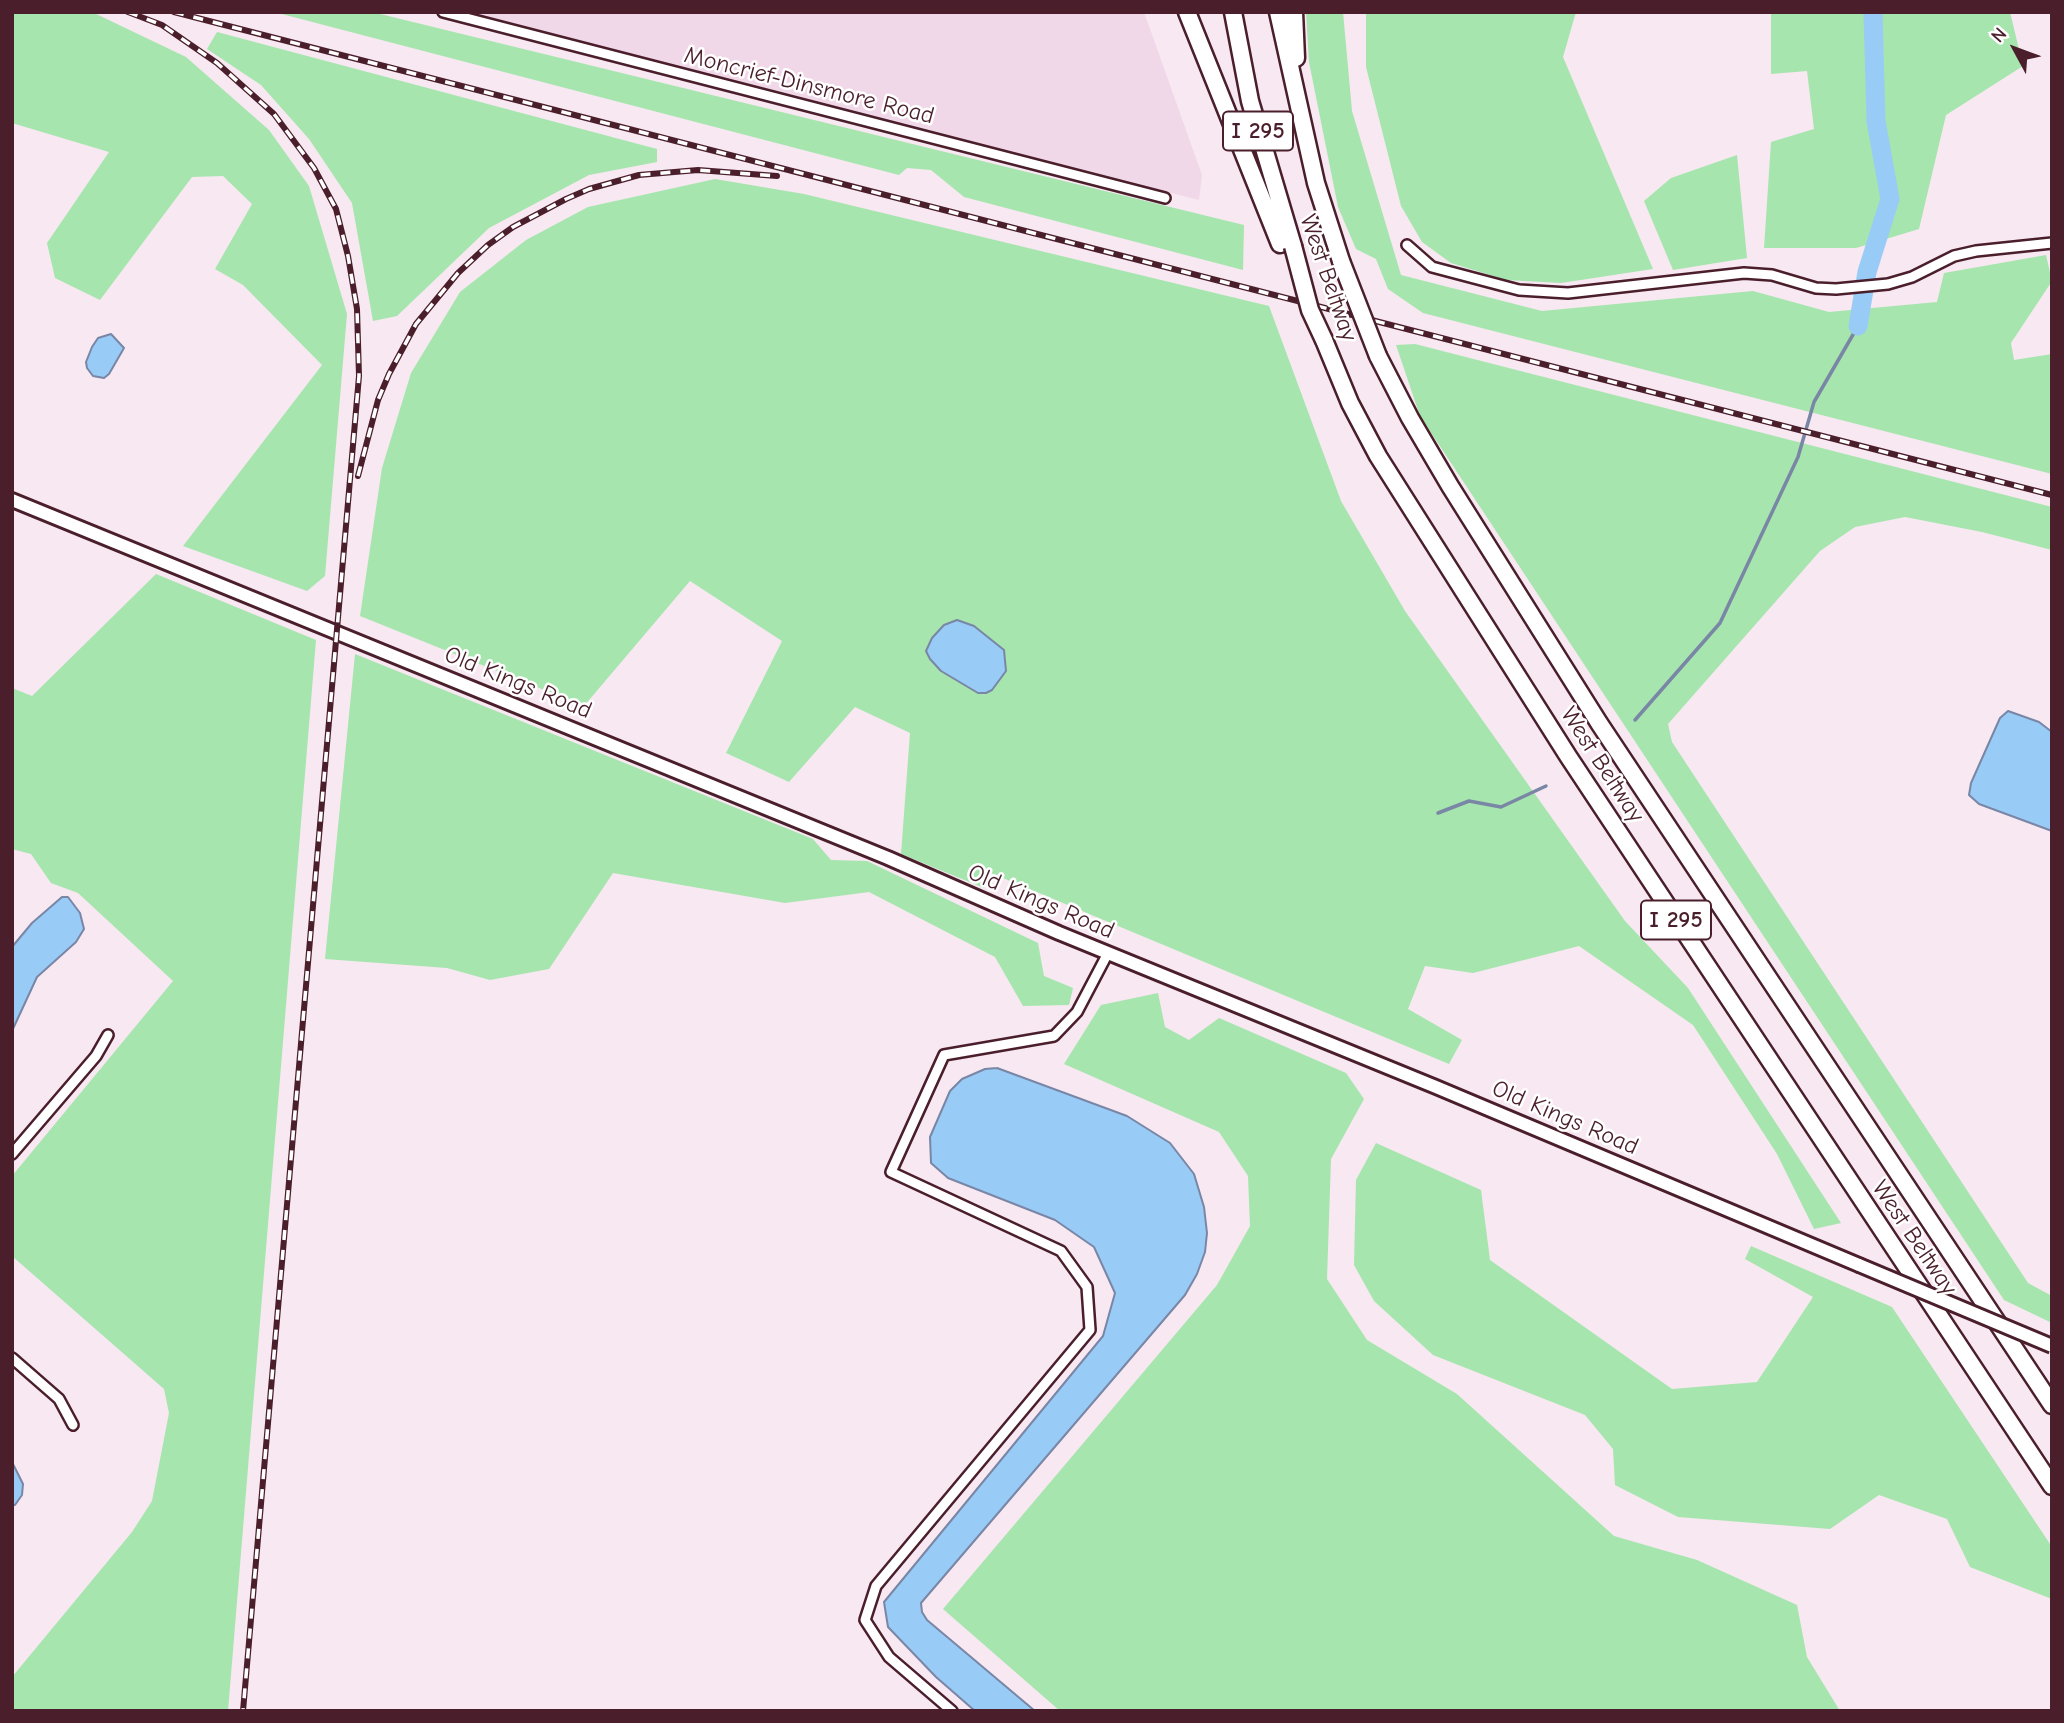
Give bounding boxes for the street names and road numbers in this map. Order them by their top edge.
street label: Moncrief-Dinsmore Road [681,41,937,131]
road number: I 295 [1223,112,1293,150]
street label: West Beltway [1293,211,1363,345]
street label: Old Kings Road [440,640,596,726]
street label: West Beltway [1554,702,1650,828]
street label: Old Kings Road [964,858,1118,946]
road number: I 295 [1641,900,1711,939]
street label: Old Kings Road [1488,1074,1642,1162]
street label: West Beltway [1865,1175,1963,1301]

